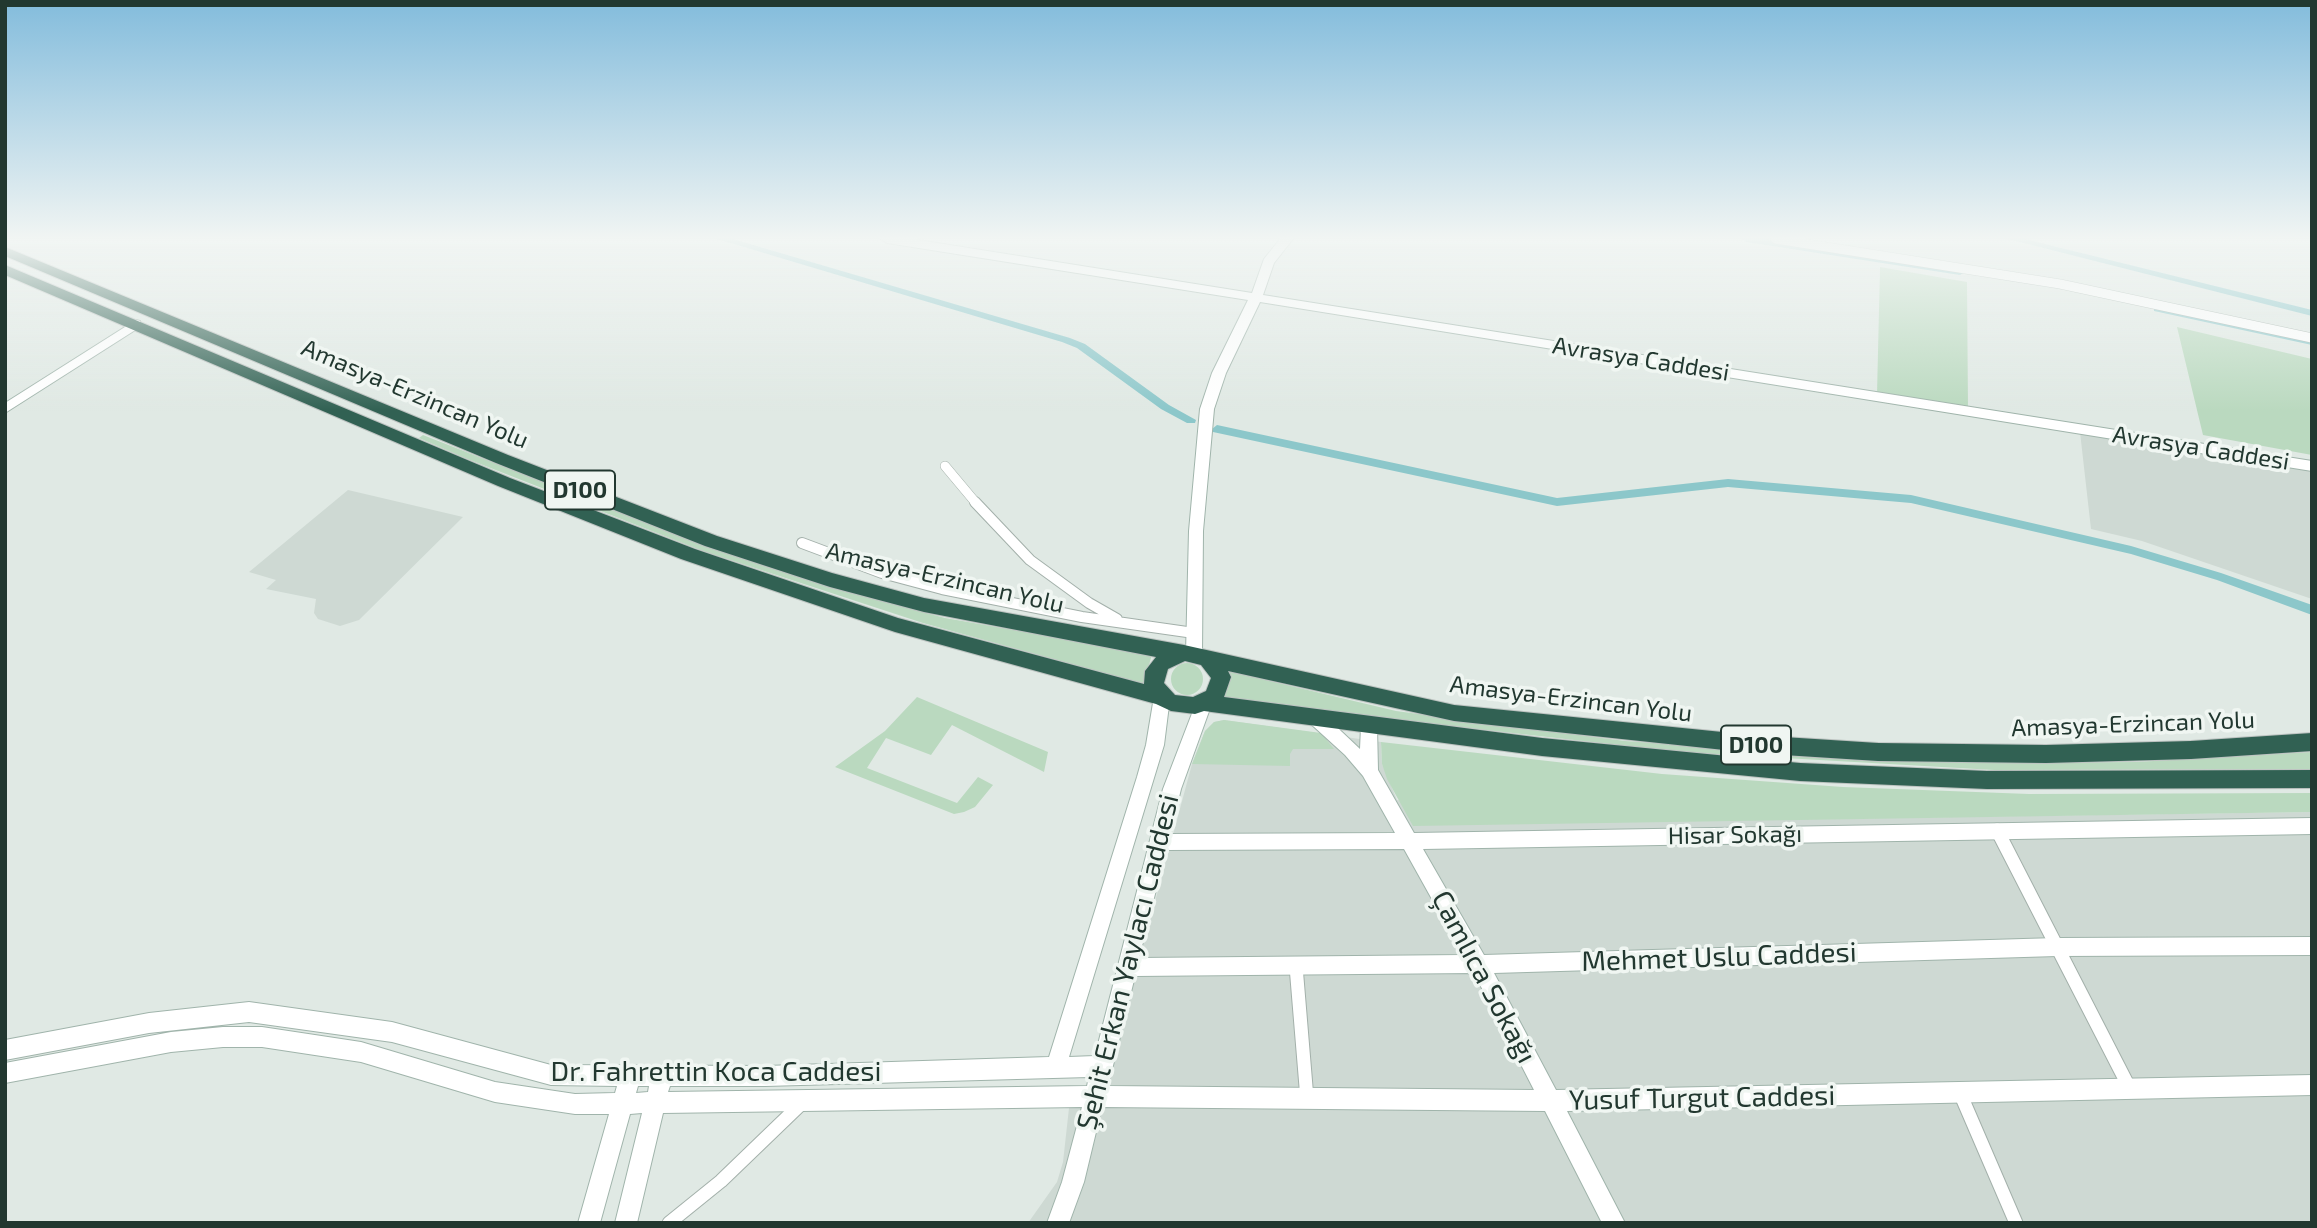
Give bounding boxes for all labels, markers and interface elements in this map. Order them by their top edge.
street label: Avrasya Caddesi [1551,331,1731,387]
street label: Amasya-Erzincan Yolu [297,333,533,455]
street label: Avrasya Caddesi [2111,420,2291,476]
road number: D100 [545,470,615,510]
street label: Amasya-Erzincan Yolu [823,537,1067,619]
street label: Amasya-Erzincan Yolu [1448,670,1694,728]
street label: Amasya-Erzincan Yolu [2011,705,2255,743]
road number: D100 [1721,726,1791,764]
street label: Şehit Erkan Yaylacı Caddesi [1070,791,1186,1133]
street label: Hisar Sokağı [1668,819,1802,851]
street label: Çamlıca Sokağı [1424,885,1544,1069]
street label: Mehmet Uslu Caddesi [1581,935,1857,979]
street label: Dr. Fahrettin Koca Caddesi [551,1055,881,1089]
street label: Yusuf Turgut Caddesi [1569,1079,1835,1117]

